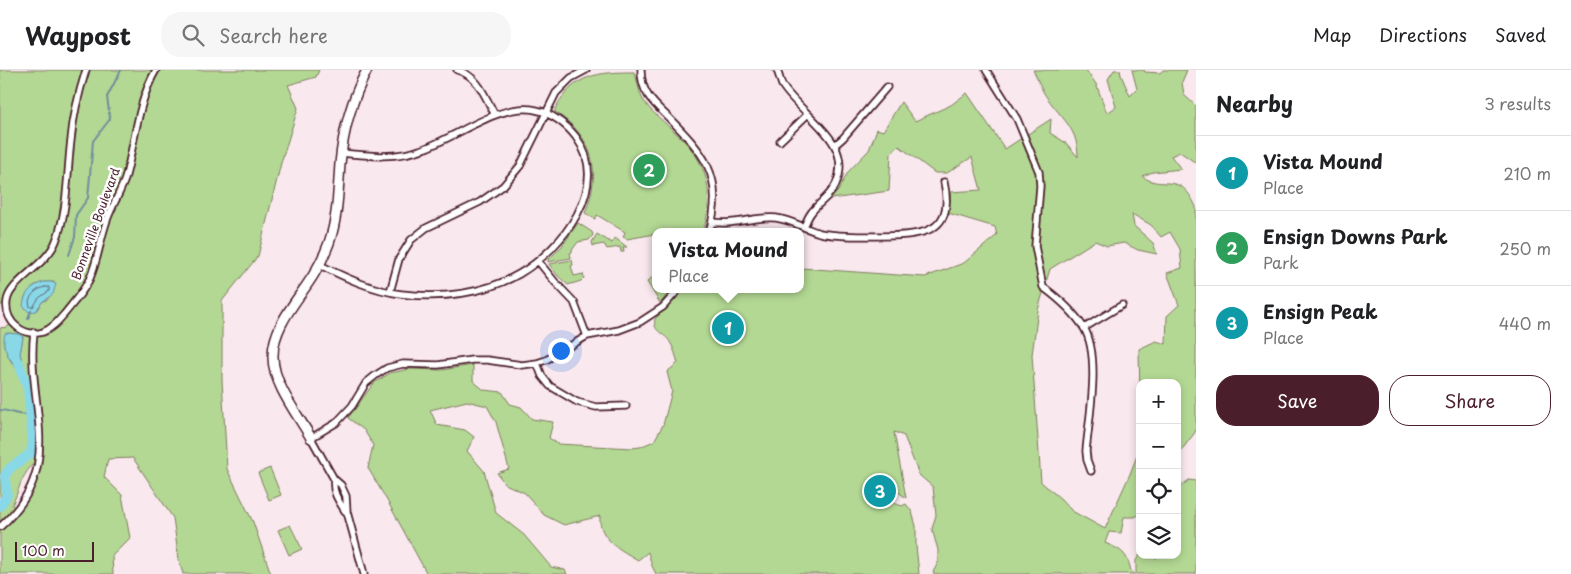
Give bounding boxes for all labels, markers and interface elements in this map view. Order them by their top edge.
search box [161,12,511,57]
text: Waypost [25,17,131,53]
icon: search [179,21,207,49]
text: Search here [219,21,328,49]
text: Map [1313,21,1351,48]
text: Directions [1379,21,1467,48]
text: Saved [1495,21,1546,48]
text: Nearby [1216,87,1293,119]
text: 3 results [1484,91,1551,115]
text: Vista Mound [1263,147,1383,175]
pin: 2 [633,151,665,189]
text: 1 [1228,161,1236,185]
text: 210 m [1503,161,1551,185]
street label: Bonneville Boulevard [66,164,124,282]
text: Place [1263,175,1304,199]
text: Ensign Downs Park [1263,222,1448,250]
popup [652,228,804,293]
text: Vista Mound [668,235,788,263]
text: 2 [1226,236,1238,260]
text: 250 m [1500,236,1551,260]
text: Park [1263,250,1299,274]
text: Place [668,263,709,287]
text: Ensign Peak [1263,297,1378,325]
pin: 1 [712,309,744,347]
text: 3 [1227,311,1237,335]
text: 440 m [1499,311,1551,335]
text: Place [1263,325,1304,349]
your location [548,338,574,364]
button: Save [1216,375,1379,426]
button: Share [1389,375,1551,426]
map controls [1136,379,1181,559]
button: + [1136,379,1181,424]
button: − [1136,424,1181,469]
button: locate [1136,469,1181,514]
pin: 3 [864,472,896,510]
button: layers [1136,514,1181,559]
scale bar [15,539,94,562]
text: 100 m [22,540,65,561]

